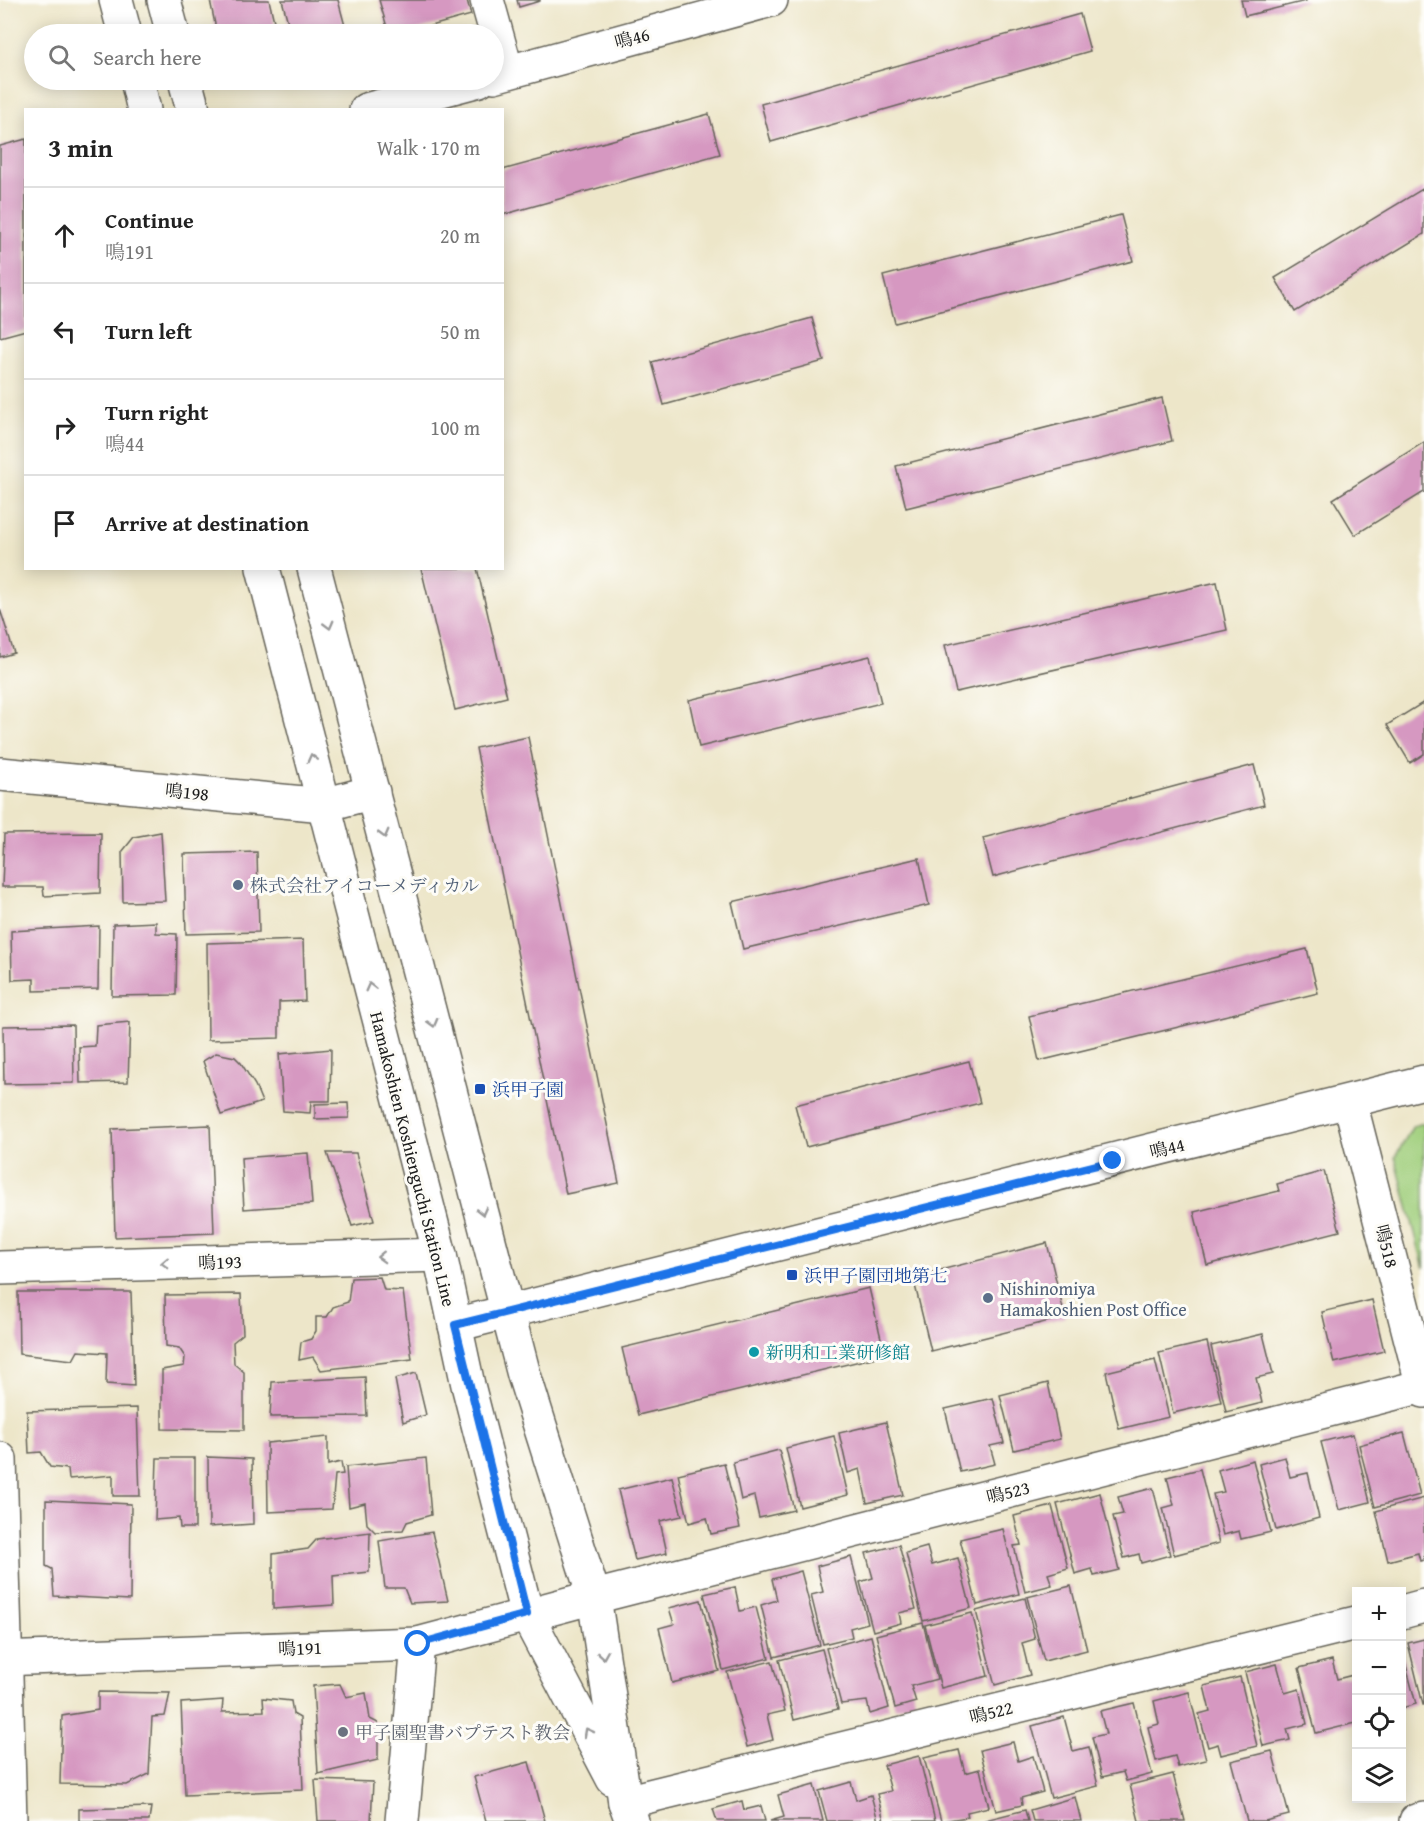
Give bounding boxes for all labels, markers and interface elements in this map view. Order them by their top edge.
street label: 鳴46 [611,20,653,56]
search box [24,24,504,90]
icon: search [45,41,78,74]
text: Search here [93,41,202,73]
text: 3 min [48,128,113,167]
text: Walk · 170 m [377,133,480,162]
text: Continue [105,204,194,236]
icon: ahead [48,219,81,252]
text: 20 m [440,221,480,250]
text: 鳴191 [105,237,154,266]
icon: left [48,315,81,348]
text: Turn left [105,315,192,347]
text: 50 m [440,317,480,346]
text: Turn right [105,396,208,428]
icon: right [48,411,81,444]
text: 100 m [430,413,480,442]
text: 鳴44 [105,429,144,458]
icon: arrive [48,507,81,540]
text: Arrive at destination [105,507,309,539]
one-way arrow [322,620,335,630]
one-way arrow [307,753,319,763]
street label: 鳴198 [164,776,210,808]
one-way arrow [377,829,390,839]
place label: 株式会社アイコーメディカル [250,872,479,899]
marker: 株式会社アイコーメディカル [231,878,245,892]
one-way arrow [365,983,378,993]
street label: Hamakoshien Koshienguchi Station Line [363,1009,463,1309]
one-way arrow [426,1017,438,1028]
place label: 浜甲子園 [492,1076,564,1103]
marker: 浜甲子園 [473,1082,487,1096]
street label: 鳴44 [1147,1131,1187,1165]
route end [1099,1147,1125,1173]
one-way arrow [475,1206,487,1216]
street label: 鳴518 [1369,1221,1405,1271]
street label: 鳴193 [198,1248,242,1276]
one-way arrow [377,1250,386,1263]
one-way arrow [161,1257,170,1269]
place label: 浜甲子園団地第七 [804,1262,948,1289]
marker: 浜甲子園団地第七 [785,1268,799,1282]
place label: Nishinomiya Hamakoshien Post Office [1000,1275,1187,1323]
marker: Nishinomiya Hamakoshien Post Office [981,1291,995,1305]
place label: 新明和工業研修館 [766,1339,910,1366]
marker: 新明和工業研修館 [747,1345,761,1359]
street label: 鳴523 [983,1474,1033,1510]
map controls [1352,1587,1406,1803]
button: + [1352,1587,1406,1641]
route start [404,1630,430,1656]
street label: 鳴191 [278,1634,322,1662]
button: − [1352,1641,1406,1695]
one-way arrow [596,1651,608,1660]
street label: 鳴522 [966,1694,1016,1730]
button: locate [1352,1695,1406,1749]
place label: 甲子園聖書バプテスト教会 [355,1719,570,1746]
marker: 甲子園聖書バプテスト教会 [336,1725,350,1739]
one-way arrow [584,1727,596,1738]
button: layers [1352,1749,1406,1803]

